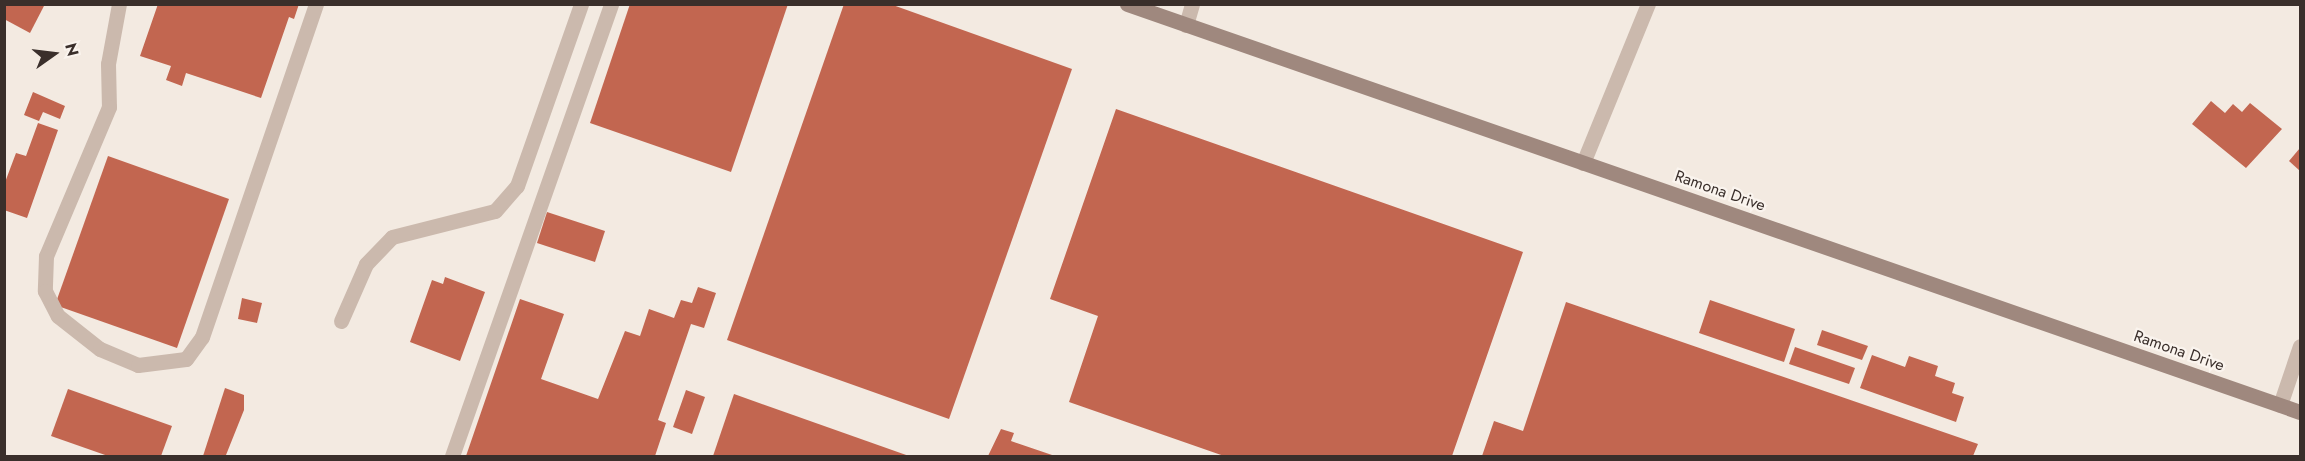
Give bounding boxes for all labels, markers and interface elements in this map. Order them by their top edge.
north arrow [24,24,84,84]
text: N [59,41,85,58]
street label: Ramona Drive [1672,167,1768,215]
street label: Ramona Drive [2131,327,2227,375]

